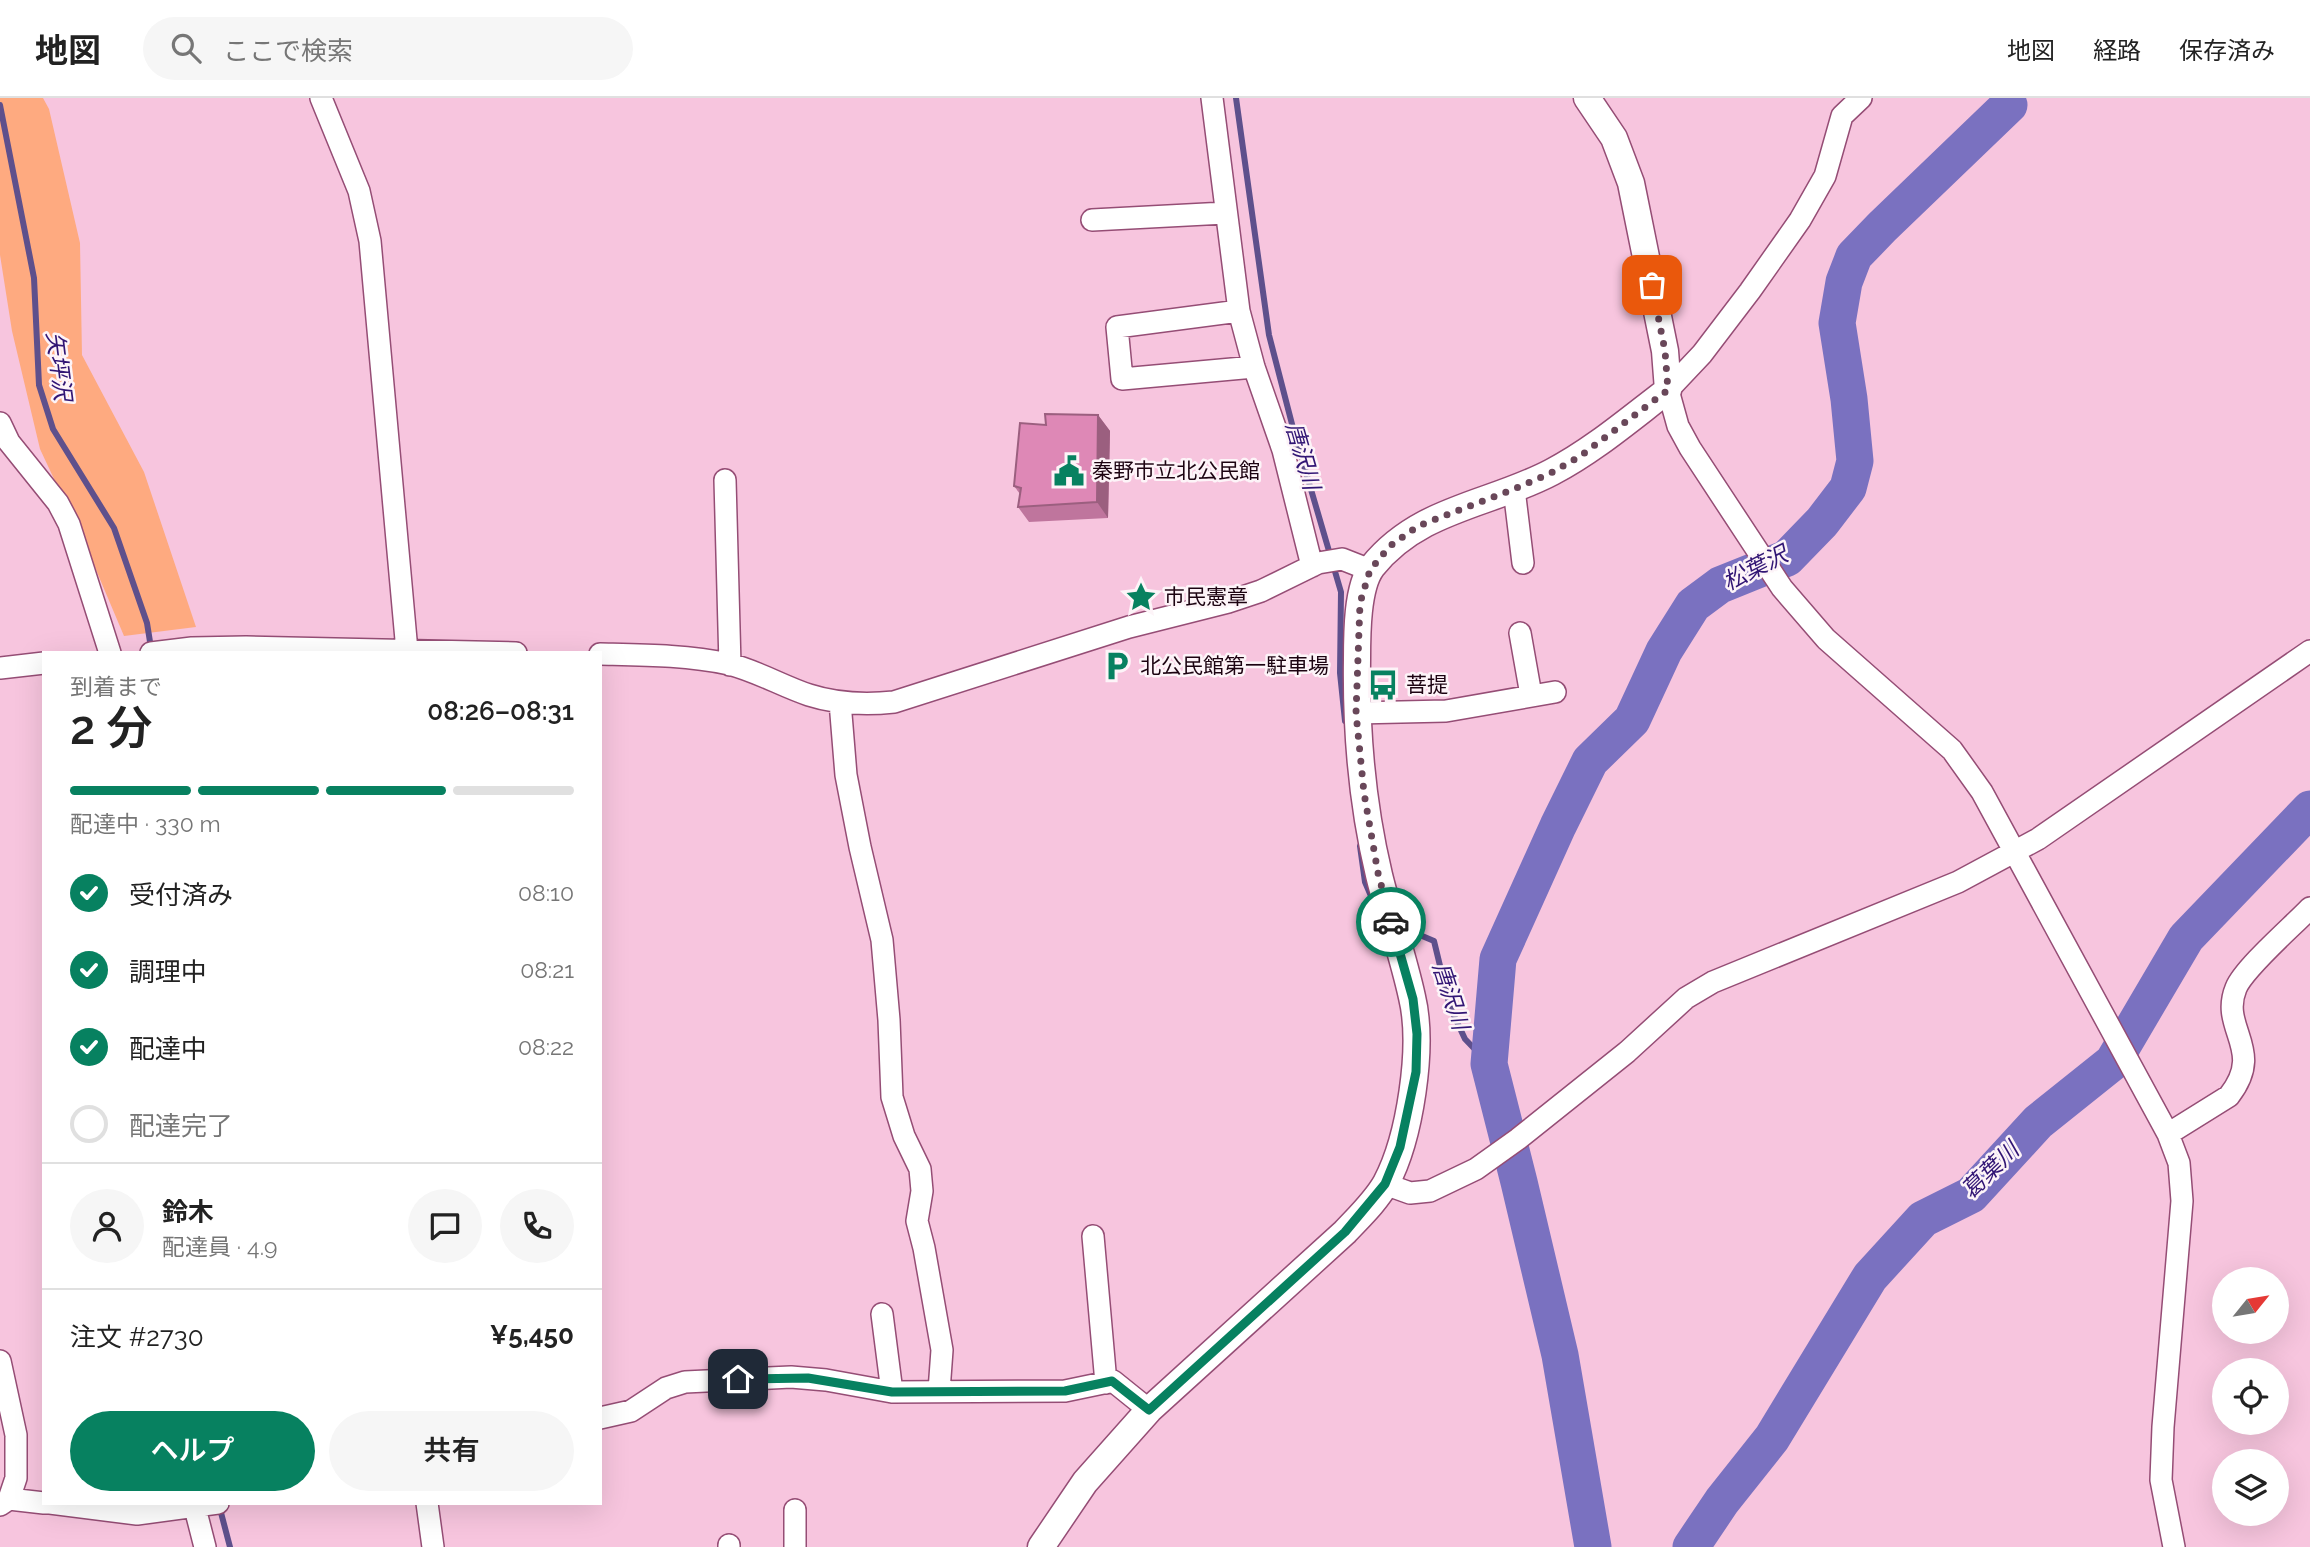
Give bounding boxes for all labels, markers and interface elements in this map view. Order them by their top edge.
search box [143,17,633,80]
icon: search [167,29,205,67]
text: 地図 [35,31,101,70]
text: ここで検索 [223,36,353,66]
text: 地図 [2007,36,2055,65]
text: 経路 [2093,36,2141,65]
text: 保存済み [2179,36,2275,65]
pin [1622,255,1682,315]
icon: bag [1633,266,1671,304]
water label: 矢坪沢 [42,330,77,405]
water label: 唐沢川 [1281,419,1327,496]
public building icon: 秦野市立北公民館 [1052,454,1086,488]
place label: 秦野市立北公民館 [1092,458,1260,483]
water label: 松葉沢 [1718,539,1794,595]
place icon: 市民憲章 [1124,580,1158,614]
place label: 市民憲章 [1164,584,1248,609]
parking icon: 北公民館第一駐車場 [1100,649,1134,683]
place label: 北公民館第一駐車場 [1140,653,1329,678]
bus stop icon: 菩提 [1366,668,1400,702]
place label: 菩提 [1406,672,1448,697]
text: 到着まで [70,673,162,700]
text: 08:26–08:31 [427,696,574,726]
text: 2 分 [70,701,153,755]
text: 配達中 · 330 m [70,810,221,837]
icon: check [70,874,108,912]
text: 08:10 [518,879,574,906]
text: 受付済み [129,880,233,910]
courier [1356,887,1426,957]
icon: car [1372,903,1410,941]
icon: check [70,951,108,989]
text: 08:21 [520,956,574,983]
text: 調理中 [129,957,207,987]
water label: 唐沢川 [1428,959,1476,1036]
icon: check [70,1028,108,1066]
text: 08:22 [518,1033,574,1060]
text: 配達中 [129,1034,207,1064]
text: 配達完了 [129,1111,233,1141]
water label: 葛葉川 [1955,1134,2026,1203]
button: person [70,1189,144,1263]
button: chat [408,1189,482,1263]
button: phone [500,1189,574,1263]
text: 鈴木 [162,1197,214,1227]
text: 配達員 · 4.9 [162,1233,277,1260]
north arrow [2212,1267,2289,1344]
map controls [2212,1267,2289,1526]
text: ¥5,450 [490,1320,574,1350]
text: 注文 #2730 [70,1322,204,1352]
pin [708,1349,768,1409]
button: locate [2212,1358,2289,1435]
icon: home [719,1360,757,1398]
button: ヘルプ [70,1411,315,1491]
button: 共有 [329,1411,574,1491]
button: layers [2212,1449,2289,1526]

